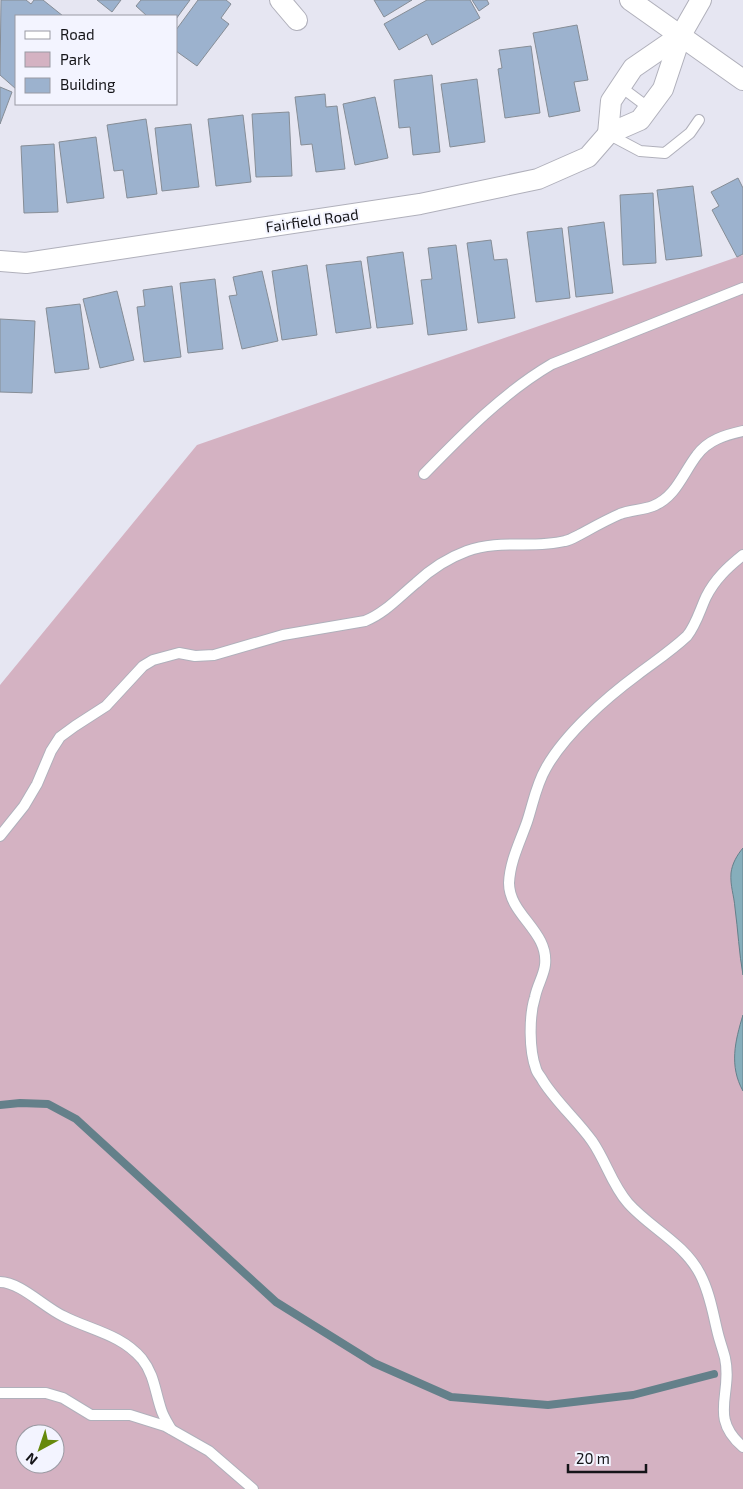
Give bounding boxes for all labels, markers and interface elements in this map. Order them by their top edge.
legend [15,15,178,105]
text: Road [60,25,95,43]
text: Park [60,50,91,68]
text: Building [60,75,116,93]
street label: Fairfield Road [264,205,360,235]
north arrow [15,1424,65,1474]
scale bar [568,1442,646,1474]
text: 20 m [576,1449,610,1467]
text: N [22,1450,41,1469]

